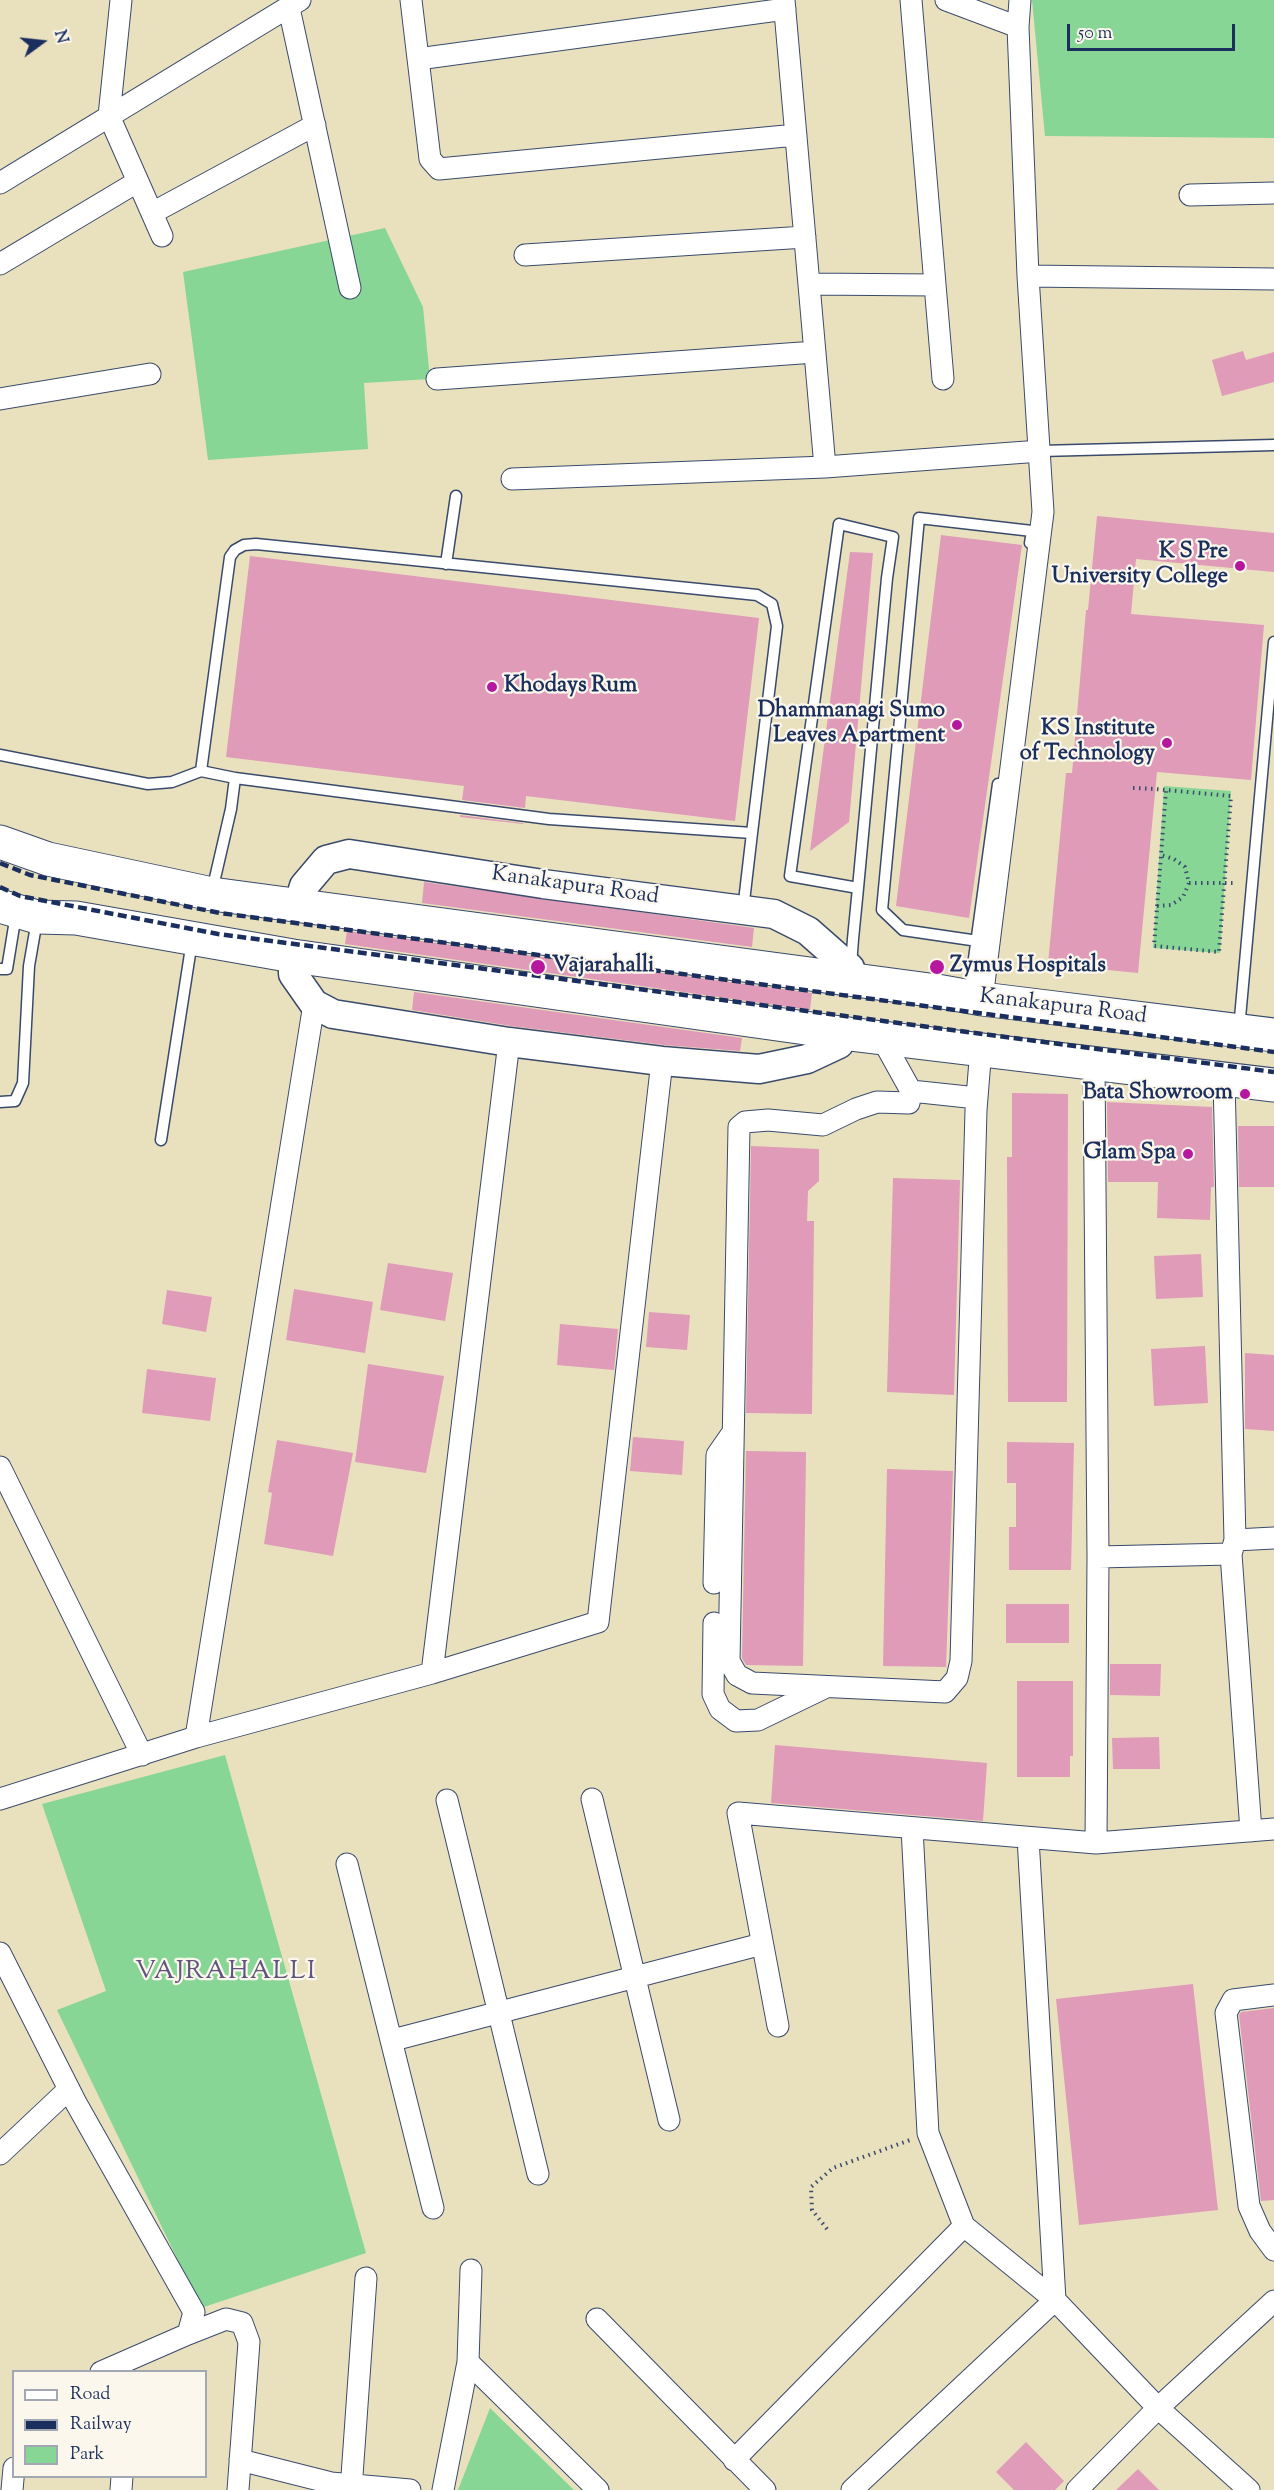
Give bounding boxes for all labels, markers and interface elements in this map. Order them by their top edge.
north arrow [12,12,72,72]
scale bar [1070,12,1238,50]
text: 50 m [1078,21,1112,47]
text: N [47,28,73,46]
place label: K S Pre University College [1051,540,1228,592]
marker: K S Pre University College [1233,559,1247,573]
place label: Khodays Rum [504,674,637,700]
marker: Khodays Rum [485,680,499,694]
place label: Dhammanagi Sumo Leaves Apartment [758,699,945,750]
place label: KS Institute of Technology [1020,717,1155,768]
marker: Dhammanagi Sumo Leaves Apartment [950,718,964,732]
marker: KS Institute of Technology [1160,736,1174,750]
street label: Kanakapura Road [490,862,660,912]
place label: Vajarahalli [552,954,654,980]
place label: Zymus Hospitals [950,954,1106,980]
marker: Vajarahalli [529,958,547,976]
marker: Zymus Hospitals [928,958,946,976]
street label: Kanakapura Road [978,985,1148,1031]
place label: Bata Showroom [1083,1081,1233,1107]
marker: Bata Showroom [1238,1087,1252,1101]
place label: Glam Spa [1083,1141,1176,1167]
marker: Glam Spa [1181,1147,1195,1161]
district label: VAJRAHALLI [135,1958,317,1990]
legend [12,2370,207,2478]
text: Road [70,2382,110,2408]
text: Railway [70,2412,132,2438]
text: Park [70,2442,104,2468]

